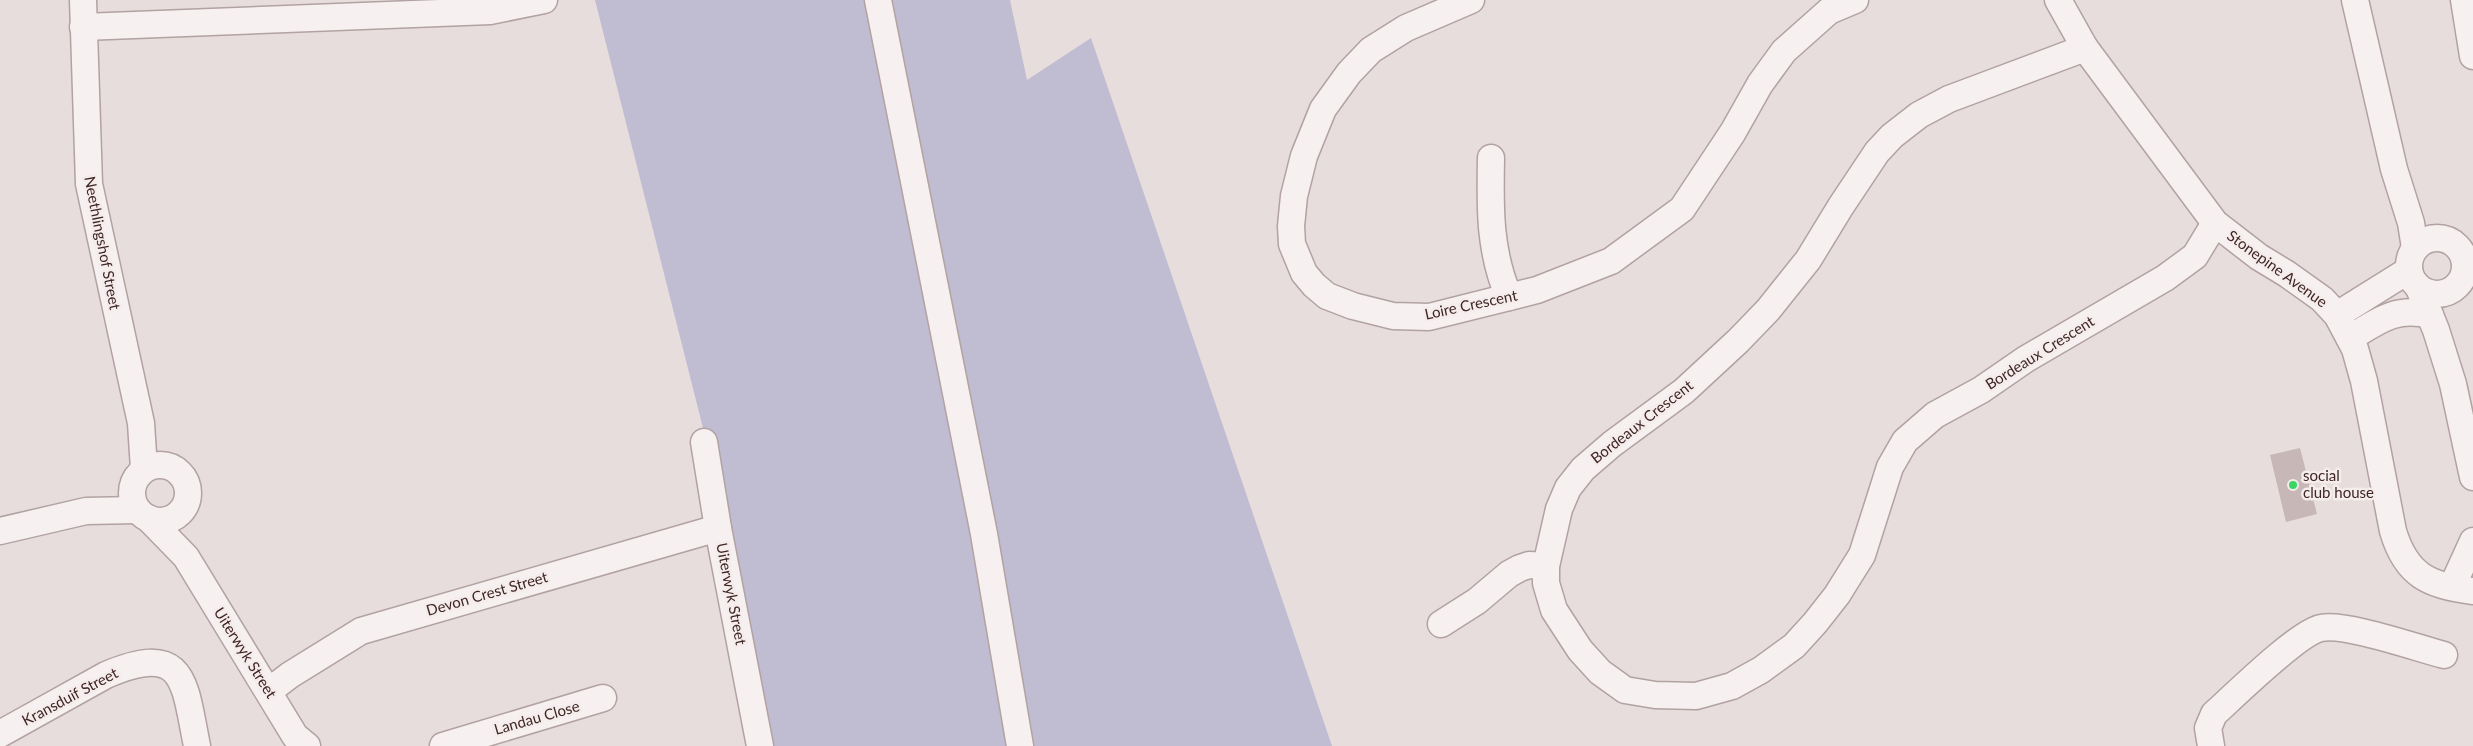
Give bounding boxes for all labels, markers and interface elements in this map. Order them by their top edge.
street label: Neethlingshof Street [81,175,125,312]
street label: Stonepine Avenue [2224,226,2331,311]
street label: Loire Crescent [1423,285,1519,323]
street label: Bordeaux Crescent [1982,311,2098,393]
street label: Bordeaux Crescent [1587,375,1697,467]
place label: social club house [2303,466,2374,501]
marker: social club house [2287,479,2299,491]
street label: Uiterwyk Street [713,541,751,647]
street label: Devon Crest Street [424,567,550,619]
street label: Uiterwyk Street [211,604,281,702]
street label: Kransduif Street [18,663,121,729]
street label: Landau Close [492,696,582,738]

